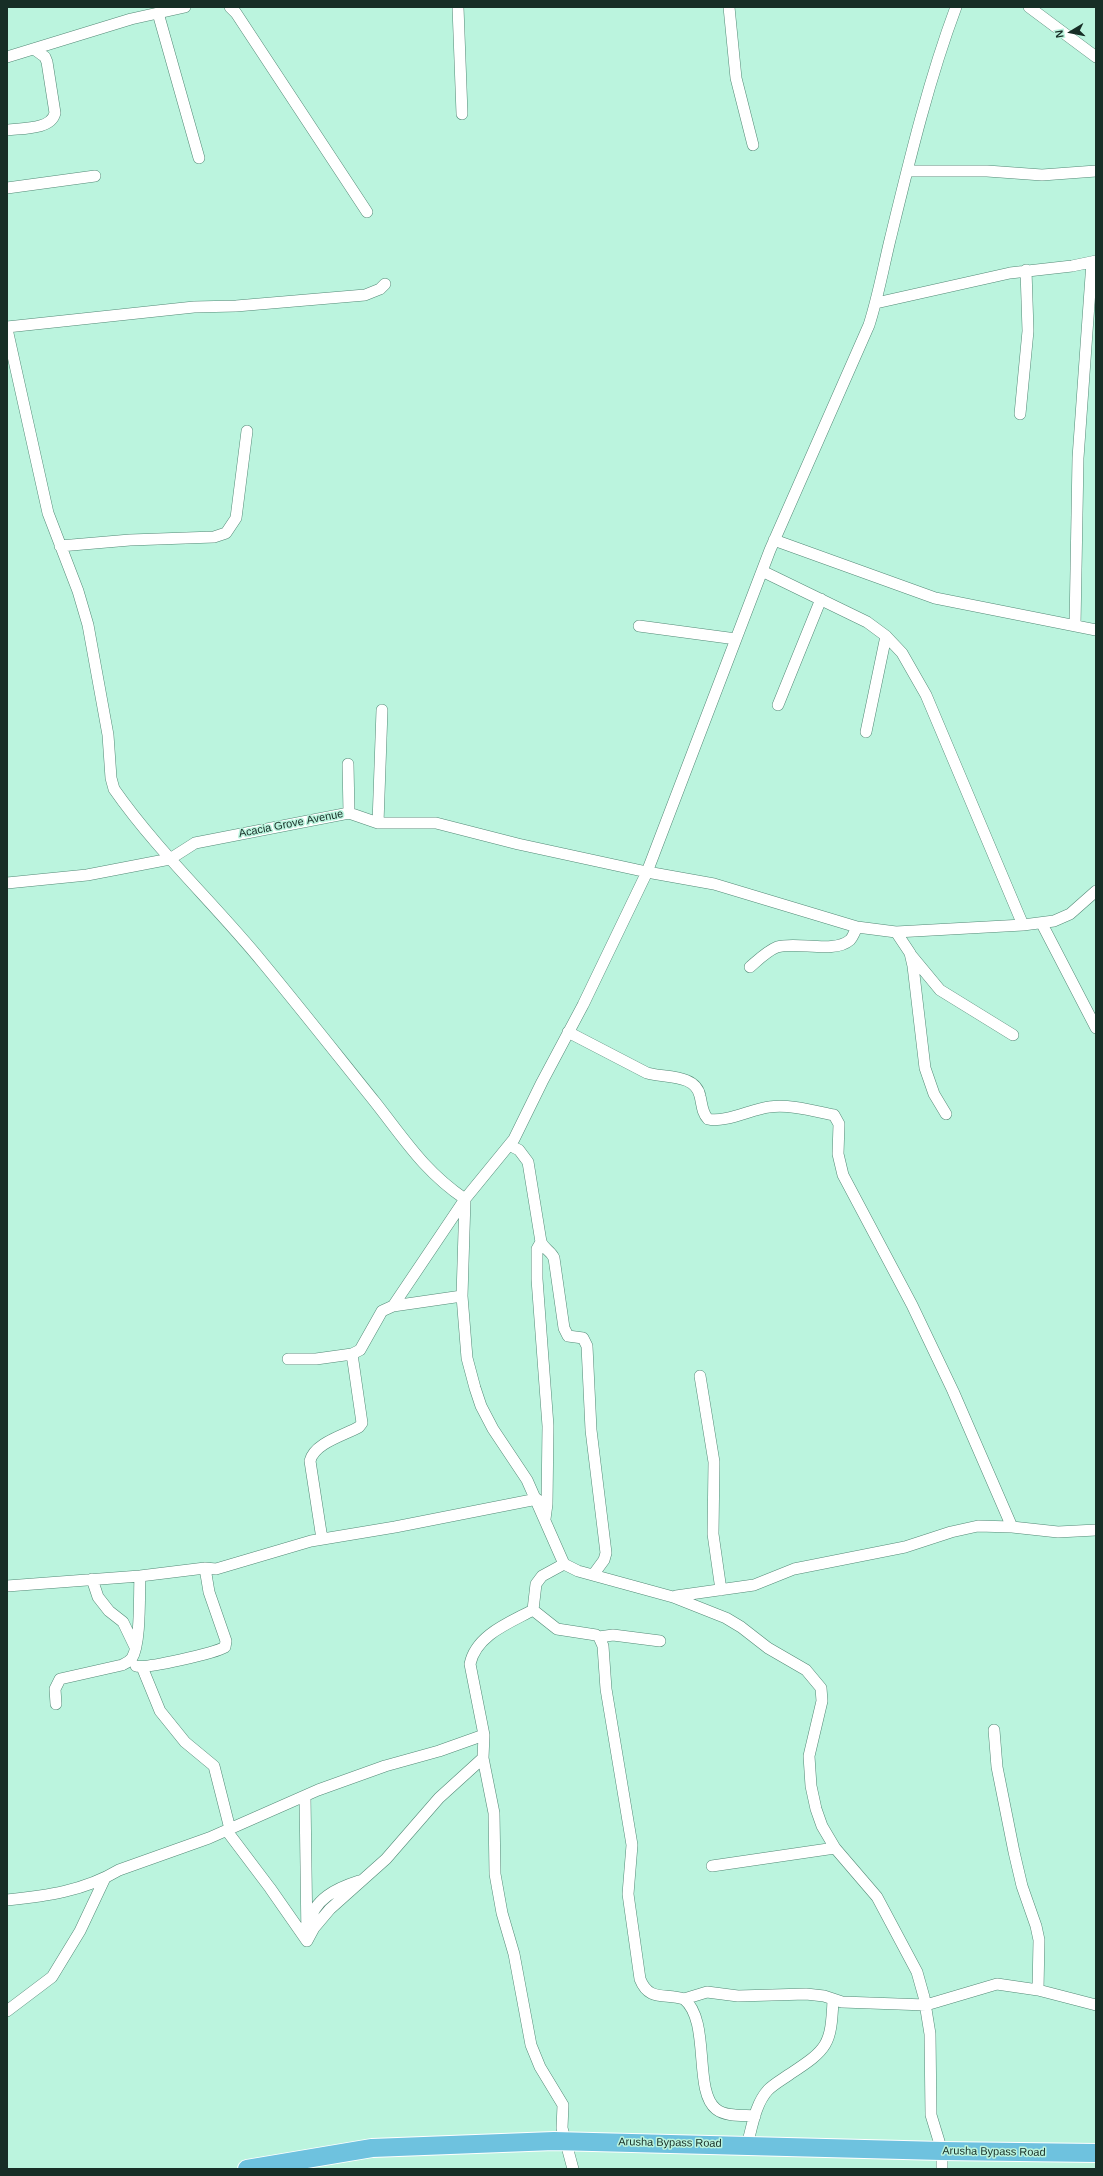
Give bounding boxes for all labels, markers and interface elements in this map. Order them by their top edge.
north arrow [1051,12,1091,52]
text: N [1053,29,1066,39]
street label: Acacia Grove Avenue [238,807,344,841]
street label: Arusha Bypass Road [618,2135,722,2151]
street label: Arusha Bypass Road [942,2144,1046,2160]

